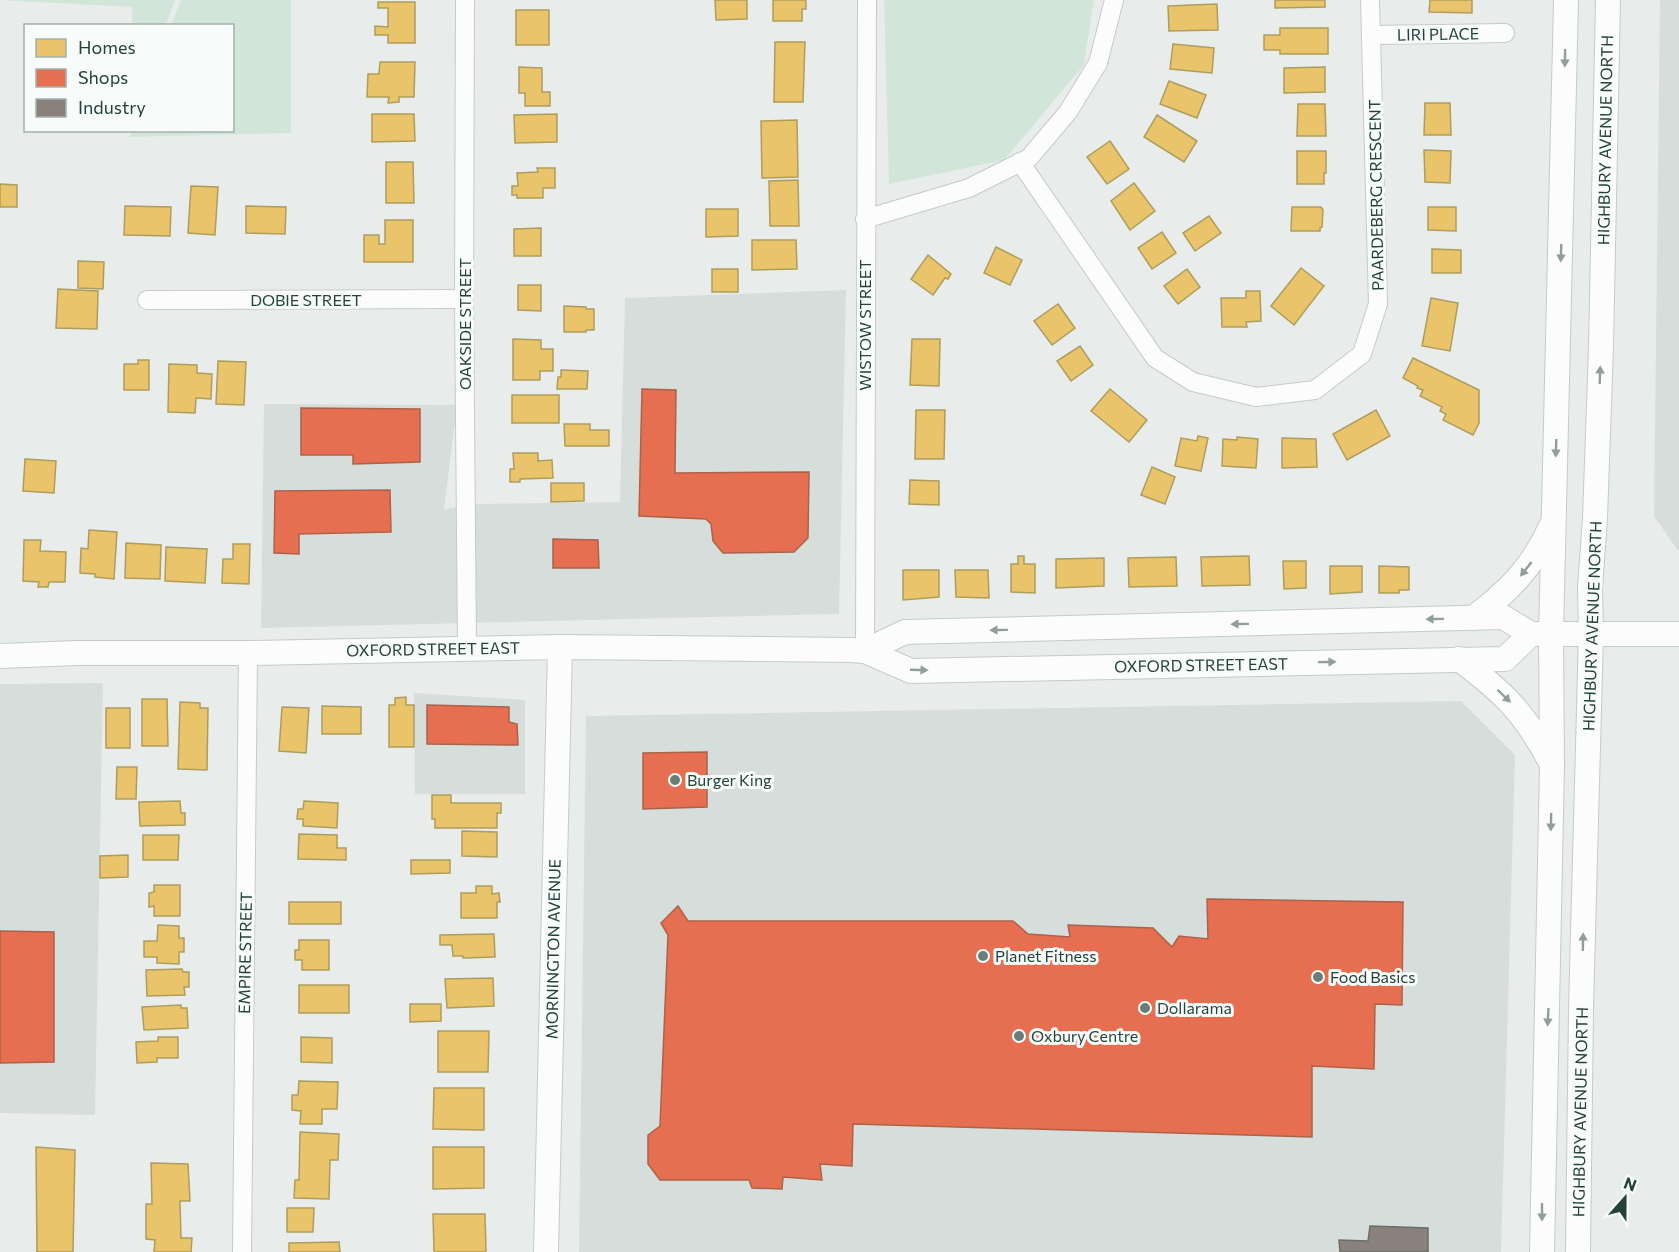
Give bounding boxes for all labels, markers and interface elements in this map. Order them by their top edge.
street label: LIRI PLACE [1397,23,1479,44]
legend [24,24,234,132]
street label: HIGHBURY AVENUE NORTH [1593,35,1616,245]
text: Homes [78,36,136,58]
one-way arrow [1560,49,1570,68]
text: Shops [78,66,128,88]
text: Industry [78,96,146,118]
street label: PAARDEBERG CRESCENT [1364,99,1387,291]
one-way arrow [1556,244,1566,263]
street label: OAKSIDE STREET [455,258,474,390]
street label: WISTOW STREET [855,259,874,391]
street label: DOBIE STREET [250,290,362,309]
one-way arrow [1595,366,1604,385]
one-way arrow [1551,439,1561,458]
street label: HIGHBURY AVENUE NORTH [1578,520,1605,731]
one-way arrow [1520,562,1532,577]
one-way arrow [1426,614,1445,623]
one-way arrow [1231,619,1250,628]
one-way arrow [990,625,1009,635]
street label: OXFORD STREET EAST [346,637,520,660]
street label: OXFORD STREET EAST [1114,653,1288,676]
one-way arrow [1317,657,1336,667]
one-way arrow [910,666,929,675]
one-way arrow [1497,689,1512,703]
place label: Burger King [687,770,772,789]
marker: Burger King [668,773,682,787]
one-way arrow [1546,813,1556,832]
street label: MORNINGTON AVENUE [541,859,564,1039]
street label: EMPIRE STREET [234,892,255,1014]
one-way arrow [1578,932,1588,951]
place label: Planet Fitness [995,946,1097,965]
marker: Planet Fitness [976,949,990,963]
place label: Food Basics [1330,967,1416,986]
marker: Food Basics [1311,970,1325,984]
place label: Dollarama [1157,998,1232,1017]
marker: Dollarama [1138,1001,1152,1015]
street label: HIGHBURY AVENUE NORTH [1568,1007,1591,1217]
one-way arrow [1543,1008,1552,1027]
place label: Oxbury Centre [1031,1026,1138,1045]
marker: Oxbury Centre [1012,1029,1026,1043]
north arrow [1595,1168,1655,1228]
text: N [1622,1173,1640,1195]
one-way arrow [1537,1203,1547,1222]

